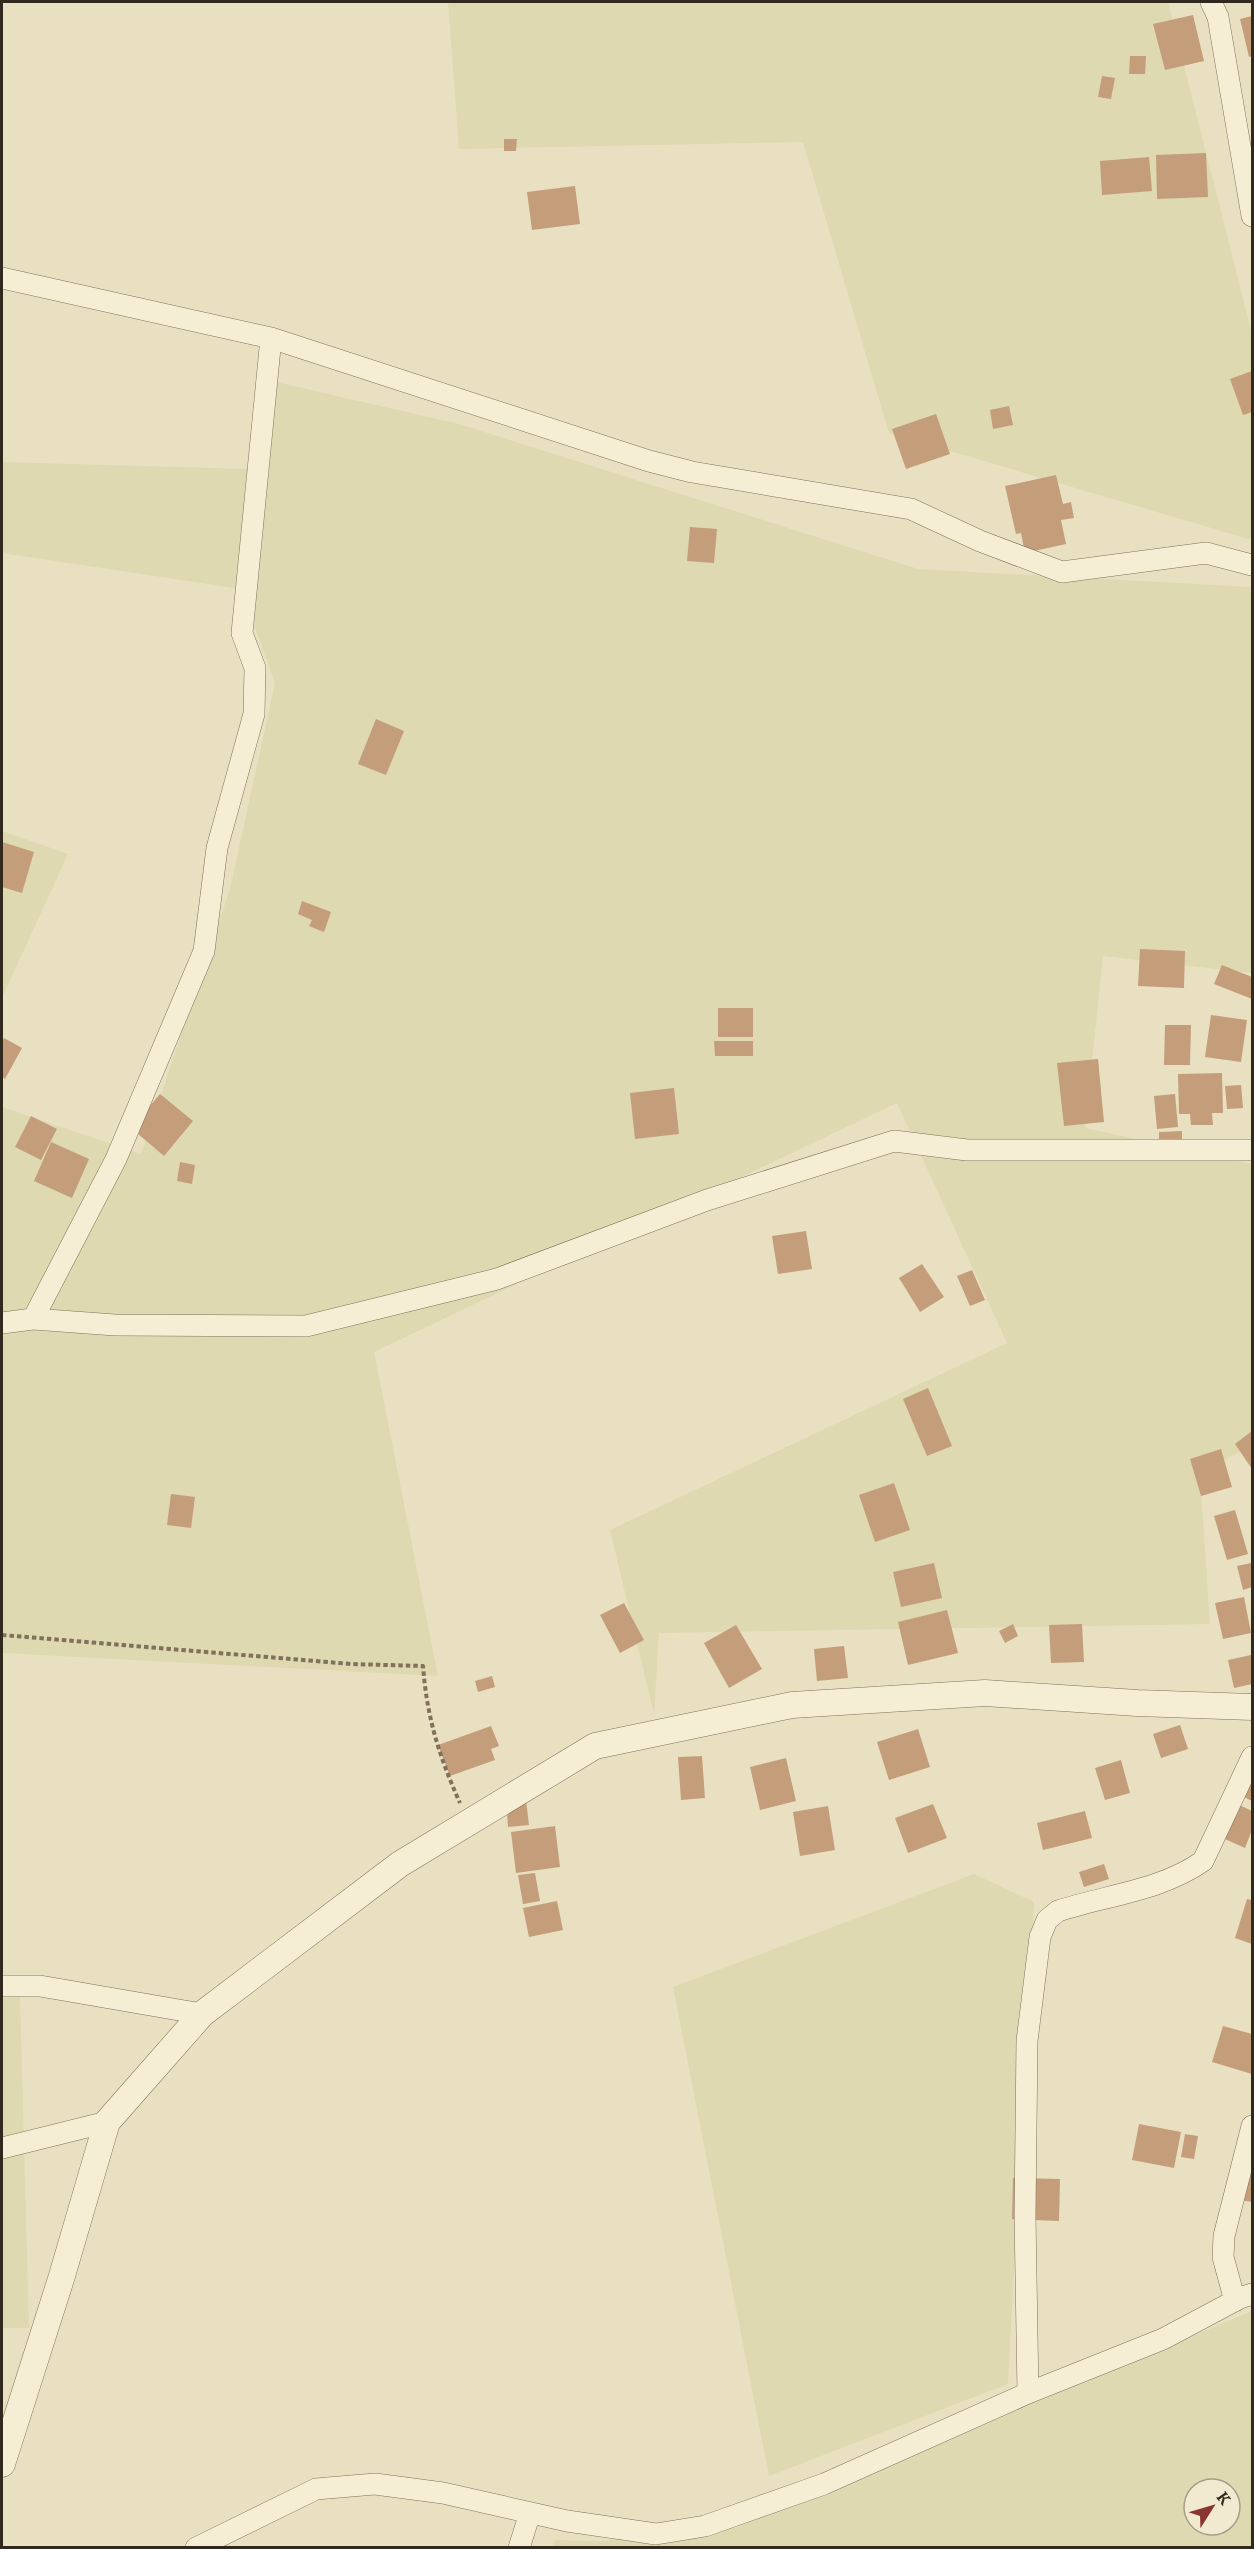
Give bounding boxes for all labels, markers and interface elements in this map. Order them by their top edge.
north arrow [1182,2477,1242,2537]
text: K [1213,2487,1236,2509]

